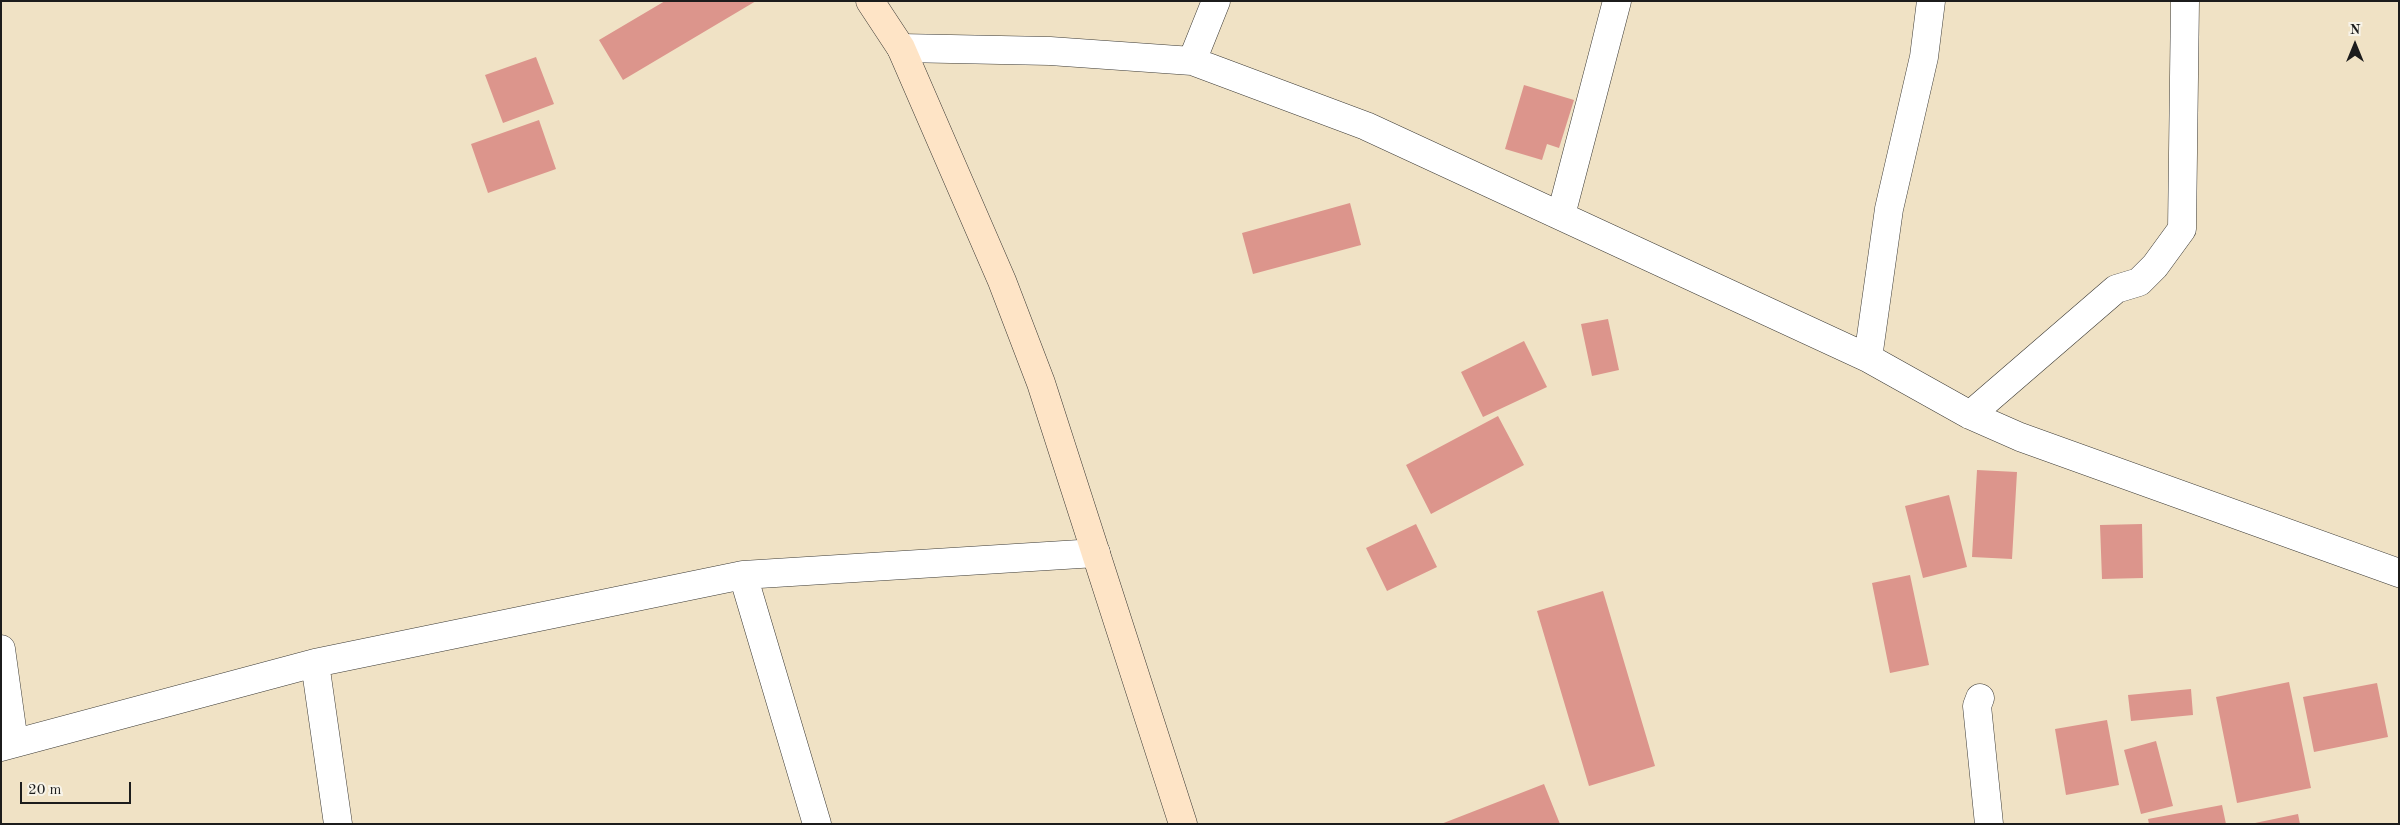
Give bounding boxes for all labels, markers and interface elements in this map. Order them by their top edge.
north arrow [2330,20,2380,70]
text: N [2350,23,2360,37]
scale bar [22,772,134,804]
text: 20 m [28,783,62,798]

